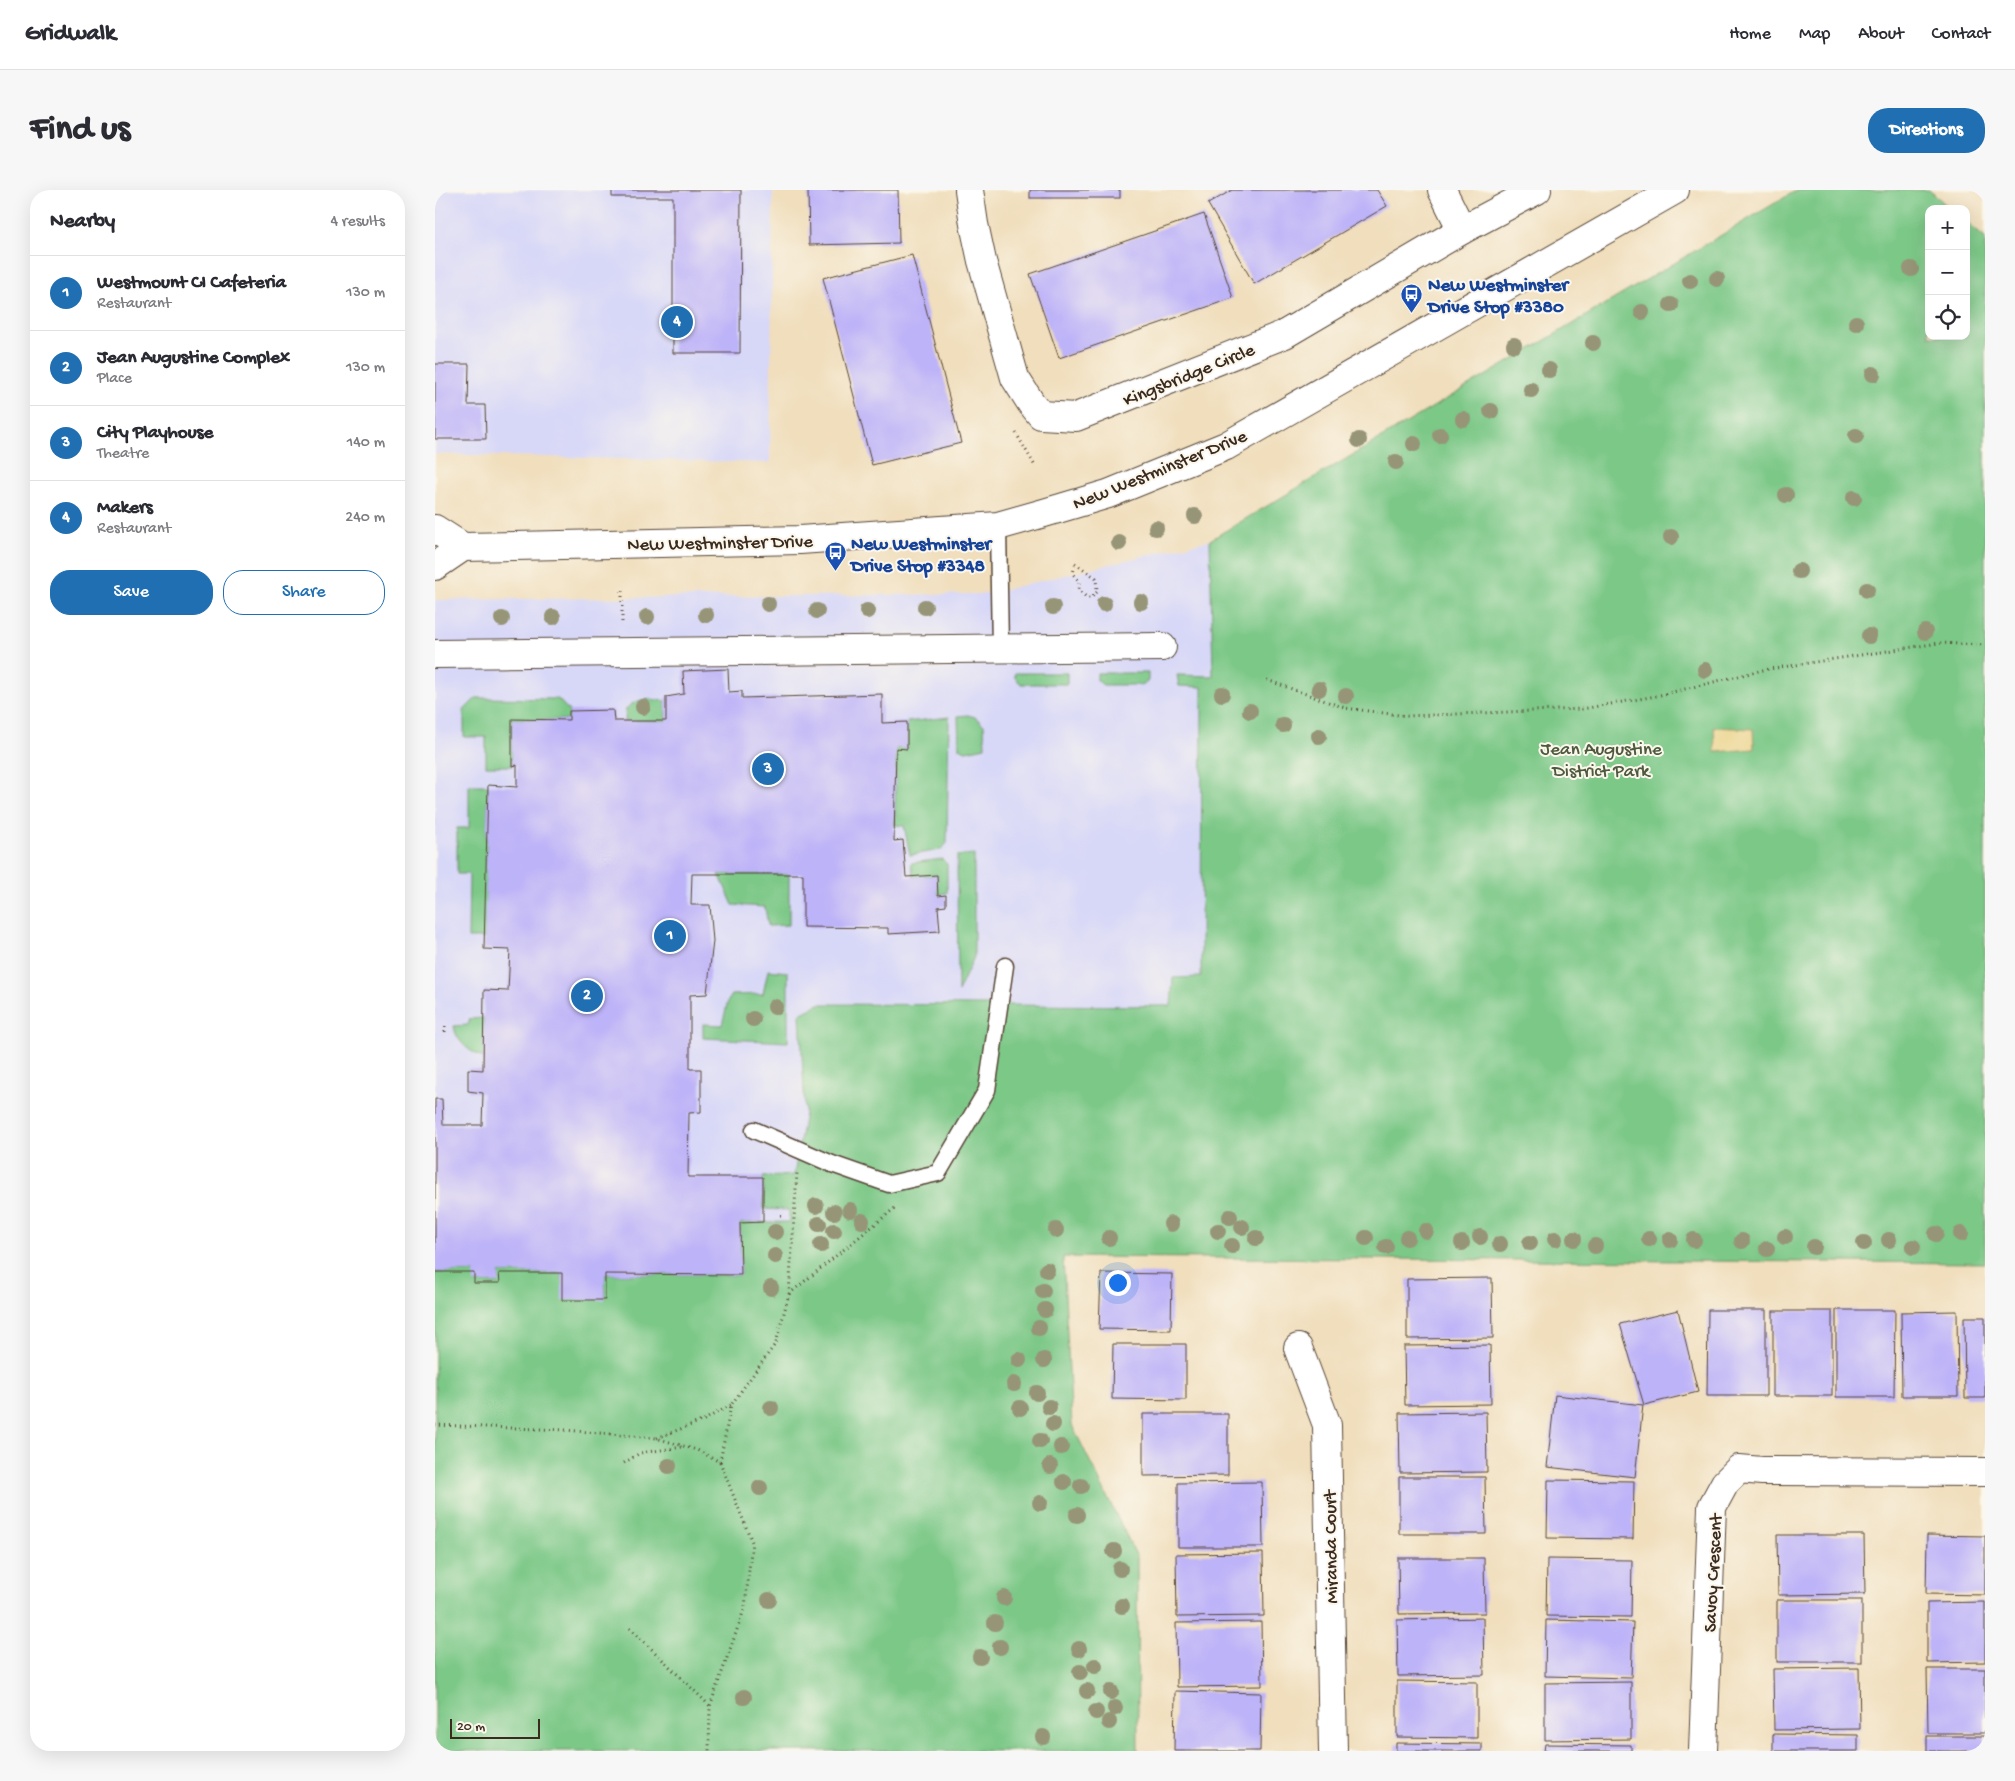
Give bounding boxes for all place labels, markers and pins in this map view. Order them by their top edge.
place label: New Westminster Drive Stop #3380 [1426,275,1570,320]
bus stop icon: New Westminster Drive Stop #3380 [1400,282,1424,313]
pin: 4 [661,303,693,341]
place label: New Westminster Drive Stop #3348 [849,534,993,579]
bus stop icon: New Westminster Drive Stop #3348 [823,541,847,572]
pin: 3 [752,750,784,788]
pin: 1 [654,917,686,955]
pin: 2 [571,977,603,1015]

